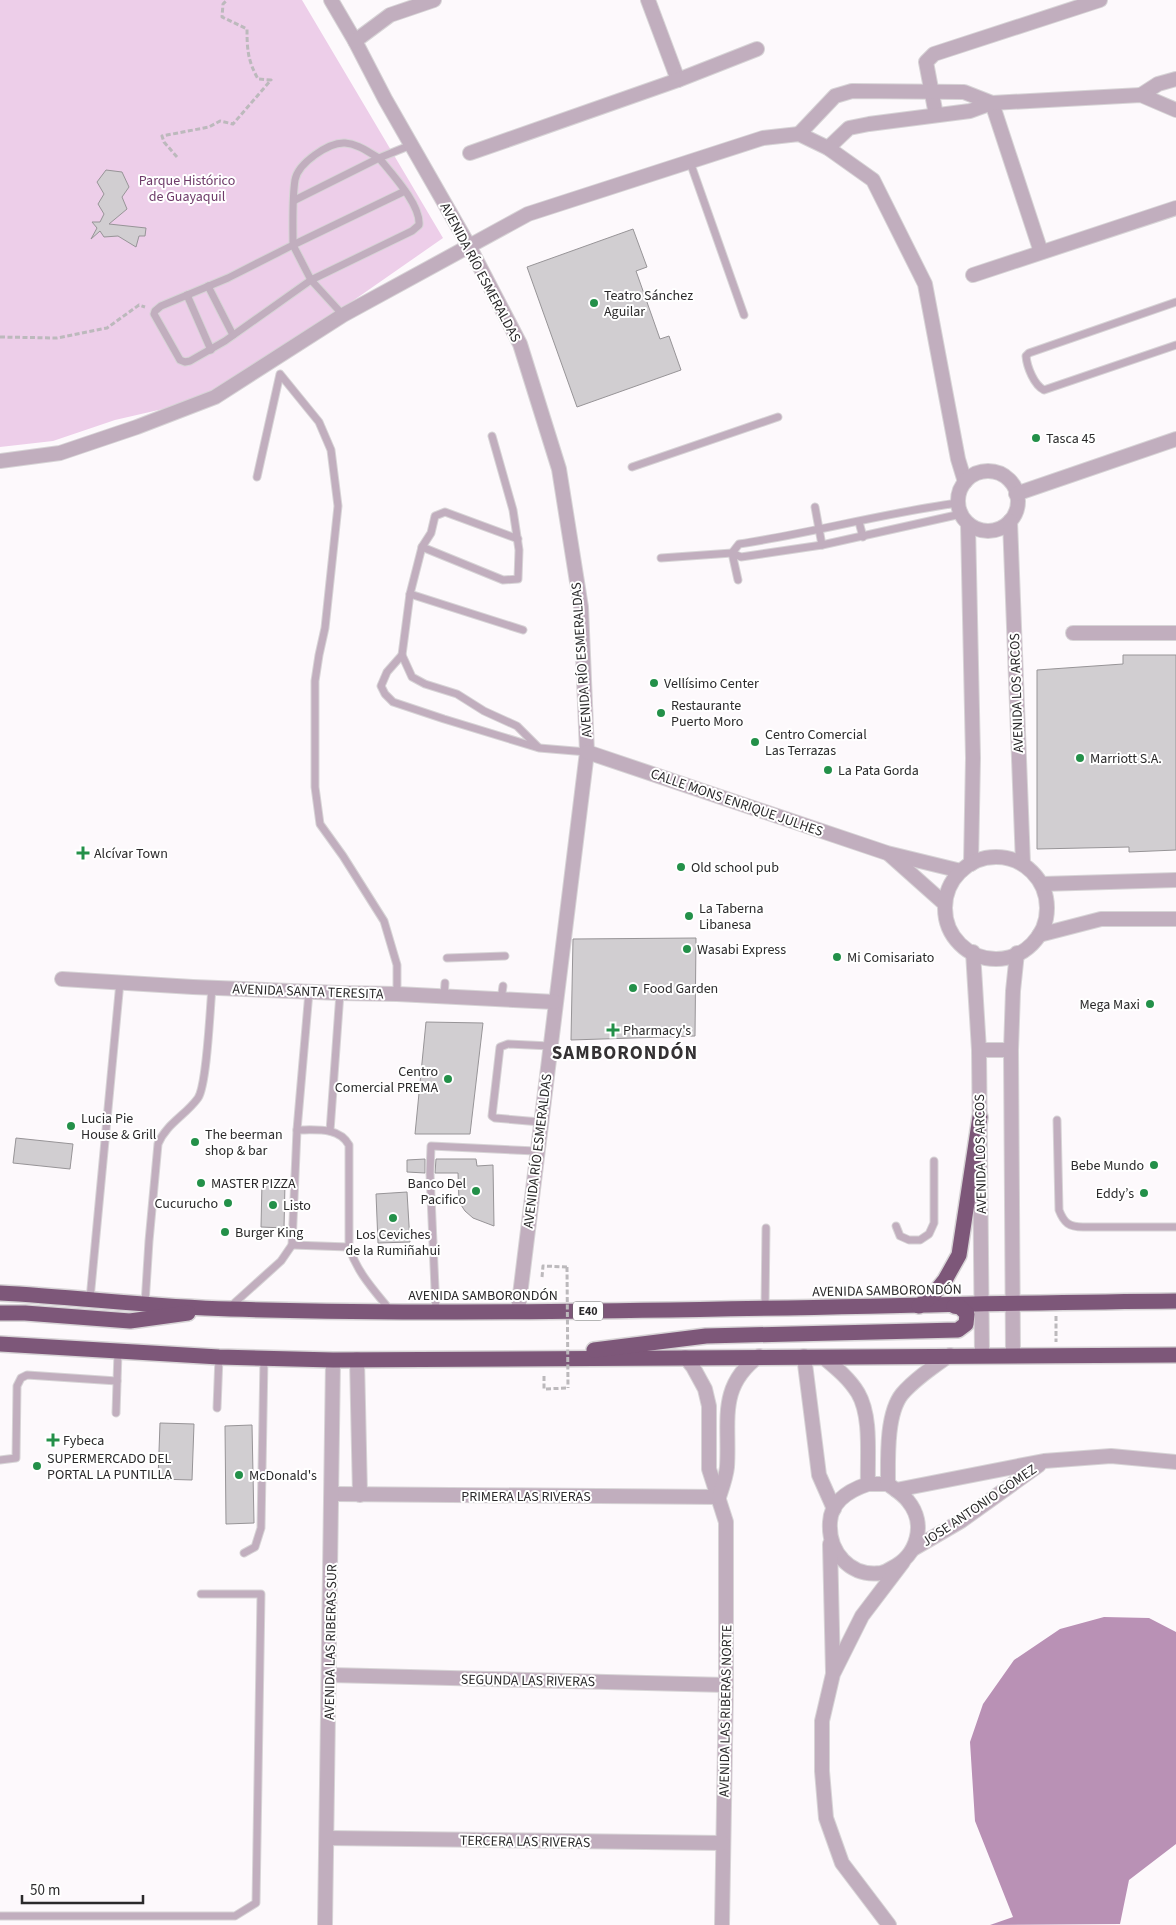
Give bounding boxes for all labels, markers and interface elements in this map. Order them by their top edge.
park label: Parque Histórico de Guayaquil [139,171,235,207]
street label: AVENIDA RÍO ESMERALDAS [435,199,525,346]
place label: Teatro Sánchez Aguilar [604,286,693,322]
marker: Teatro Sánchez Aguilar [588,297,600,309]
place label: Tasca 45 [1046,429,1095,449]
marker: Tasca 45 [1030,432,1042,444]
street label: AVENIDA RÍO ESMERALDAS [567,582,597,738]
street label: AVENIDA LOS ARCOS [1005,633,1029,753]
place label: Vellísimo Center [664,674,759,694]
marker: Vellísimo Center [648,677,660,689]
place label: Restaurante Puerto Moro [671,696,743,732]
marker: Restaurante Puerto Moro [655,707,667,719]
place label: Centro Comercial Las Terrazas [765,725,867,761]
marker: Centro Comercial Las Terrazas [749,736,761,748]
place label: Marriott S.A. [1090,749,1162,769]
marker: Marriott S.A. [1074,752,1086,764]
place label: La Pata Gorda [838,761,919,781]
street label: CALLE MONS ENRIQUE JULHES [648,764,826,842]
marker: La Pata Gorda [822,764,834,776]
place label: Alcívar Town [94,844,168,864]
marker: Alcívar Town [76,846,90,860]
place label: Old school pub [691,858,779,878]
marker: Old school pub [675,861,687,873]
place label: La Taberna Libanesa [699,899,763,935]
marker: La Taberna Libanesa [683,910,695,922]
place label: Wasabi Express [697,940,786,960]
marker: Wasabi Express [681,943,693,955]
place label: Mi Comisariato [847,948,934,968]
marker: Mi Comisariato [831,951,843,963]
street label: AVENIDA SANTA TERESITA [232,979,384,1005]
place label: Food Garden [643,979,718,999]
marker: Food Garden [627,982,639,994]
place label: Mega Maxi [1079,995,1140,1015]
marker: Mega Maxi [1144,998,1156,1010]
place label: Pharmacy's [623,1021,691,1041]
marker: Pharmacy's [607,1024,619,1036]
district label: SAMBORONDÓN [552,1040,698,1067]
place label: Centro Comercial PREMA [335,1062,438,1098]
marker: Centro Comercial PREMA [442,1073,454,1085]
street label: AVENIDA RÍO ESMERALDAS [519,1073,557,1230]
street label: AVENIDA LOS ARCOS [970,1094,992,1214]
place label: Lucia Pie House & Grill [81,1109,157,1145]
marker: Lucia Pie House & Grill [65,1120,77,1132]
place label: The beerman shop & bar [205,1125,283,1161]
marker: The beerman shop & bar [189,1136,201,1148]
place label: Bebe Mundo [1071,1156,1144,1176]
marker: Bebe Mundo [1148,1159,1160,1171]
place label: MASTER PIZZA [211,1174,296,1194]
place label: Banco Del Pacifico [407,1174,466,1210]
marker: MASTER PIZZA [195,1177,207,1189]
place label: Eddy’s [1096,1184,1134,1204]
marker: Banco Del Pacifico [470,1185,482,1197]
marker: Eddy’s [1138,1187,1150,1199]
place label: Cucurucho [154,1194,218,1214]
place label: Listo [283,1196,311,1216]
marker: Cucurucho [222,1197,234,1209]
marker: Listo [267,1199,279,1211]
marker: Los Ceviches de la Rumiñahui [387,1212,399,1224]
place label: Burger King [235,1223,303,1243]
place label: Los Ceviches de la Rumiñahui [346,1225,440,1261]
marker: Burger King [219,1226,231,1238]
street label: AVENIDA SAMBORONDÓN [812,1280,962,1302]
street label: AVENIDA SAMBORONDÓN [408,1286,558,1306]
road number: E40 [573,1302,603,1320]
place label: Fybeca [63,1431,104,1451]
marker: Fybeca [47,1434,59,1446]
place label: SUPERMERCADO DEL PORTAL LA PUNTILLA [47,1449,172,1485]
marker: SUPERMERCADO DEL PORTAL LA PUNTILLA [31,1460,43,1472]
street label: JOSE ANTONIO GOMEZ [918,1460,1041,1552]
place label: McDonald's [249,1466,317,1486]
marker: McDonald's [233,1469,245,1481]
street label: PRIMERA LAS RIVERAS [461,1487,591,1507]
street label: AVENIDA LAS RIBERAS SUR [320,1564,342,1720]
street label: AVENIDA LAS RIBERAS NORTE [714,1625,738,1797]
street label: SEGUNDA LAS RIVERAS [461,1670,595,1692]
street label: TERCERA LAS RIVERAS [460,1831,590,1853]
scale bar [22,1872,144,1904]
text: 50 m [30,1880,60,1901]

